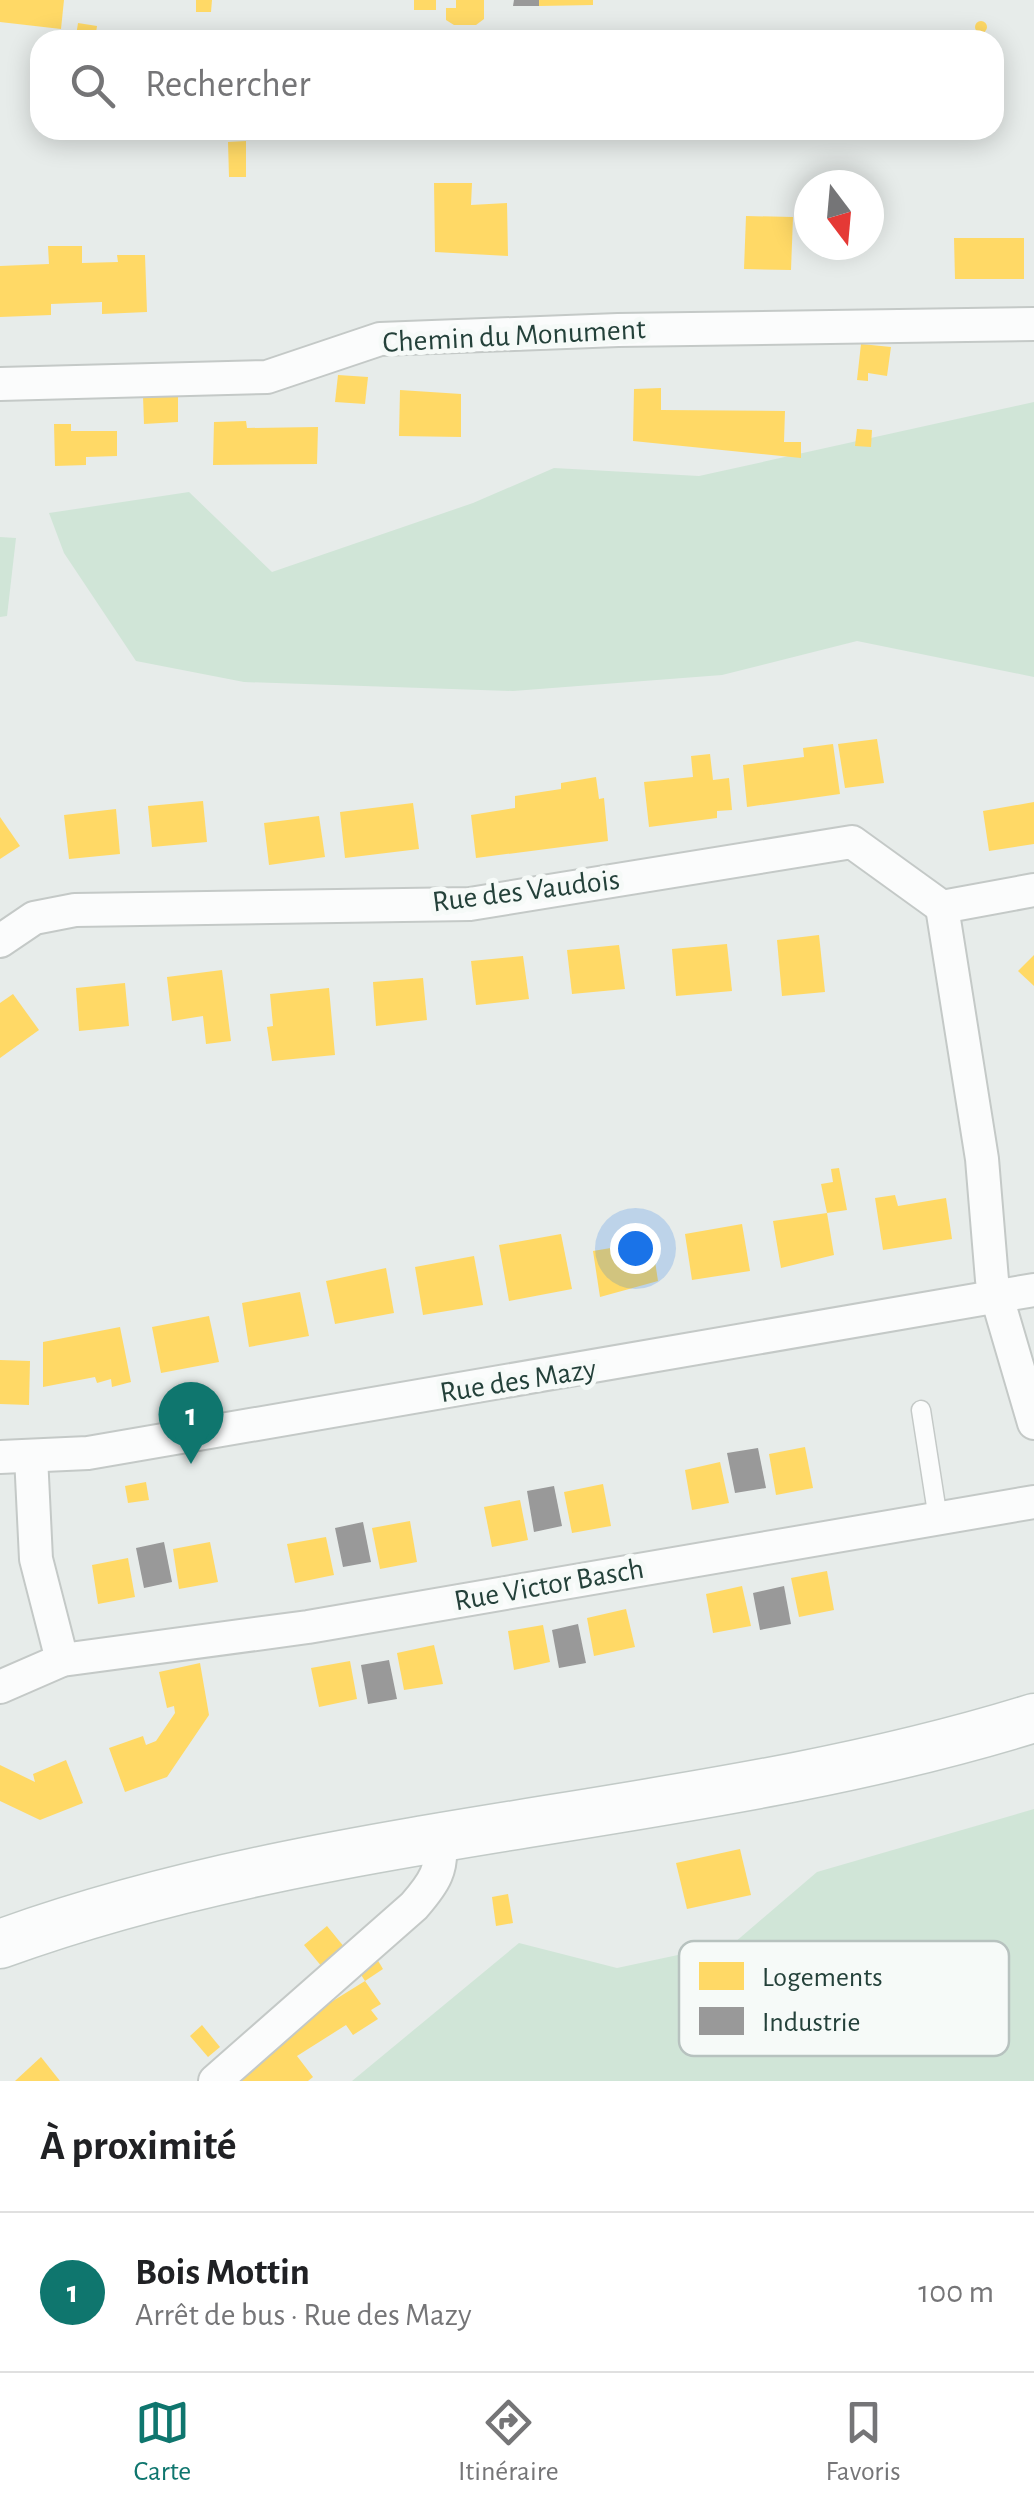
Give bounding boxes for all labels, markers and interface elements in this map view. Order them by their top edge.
search box [30,30,1004,140]
icon: search [65,58,120,113]
text: Rechercher [145,66,311,104]
north arrow [794,170,884,260]
street label: Chemin du Monument [382,314,647,358]
street label: Rue des Vaudois [431,865,621,917]
your location [610,1223,661,1274]
street label: Rue des Mazy [438,1354,599,1408]
pin: 1 [158,1382,224,1464]
street label: Rue Victor Basch [452,1554,646,1616]
legend [679,1941,1009,2056]
text: Logements [762,1964,883,1992]
text: Industrie [762,2009,860,2037]
text: À proximité [40,2125,237,2167]
text: Bois Mottin [135,2254,310,2292]
text: 1 [67,2276,78,2308]
text: 100 m [918,2276,994,2308]
text: Arrêt de bus · Rue des Mazy [135,2299,472,2331]
tab: Carte [133,2395,191,2489]
tab: Itinéraire [458,2395,559,2489]
tab: Favoris [826,2395,901,2489]

